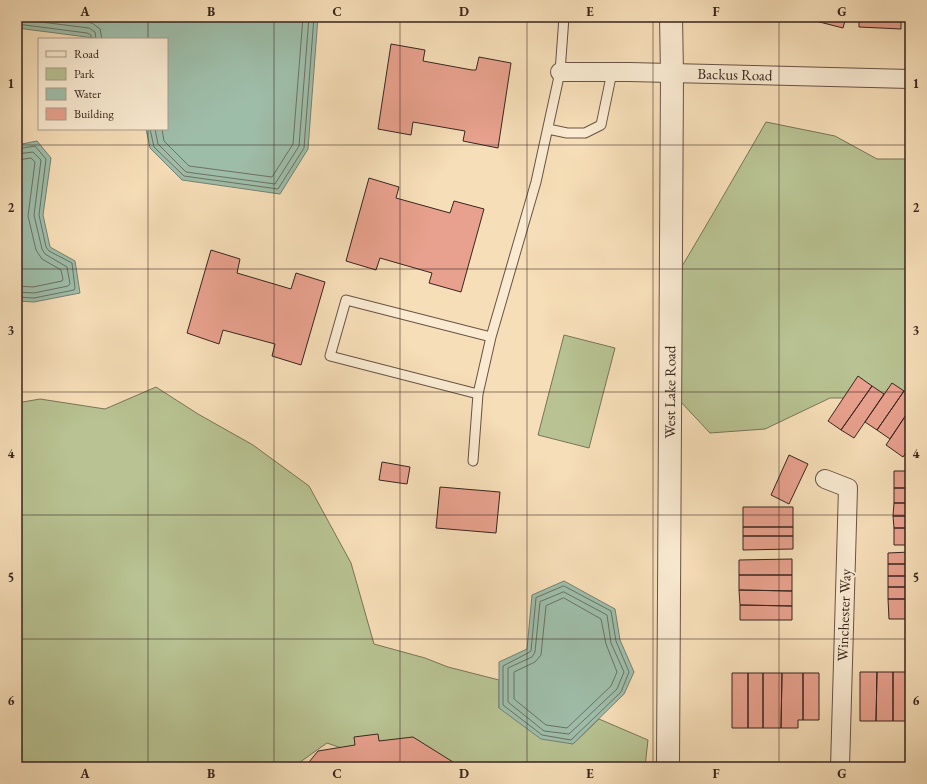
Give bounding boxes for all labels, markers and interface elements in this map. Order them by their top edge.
text: A [79,3,90,20]
text: B [207,3,215,20]
text: C [332,3,342,20]
text: D [459,3,469,20]
text: E [586,3,594,20]
text: F [712,3,720,20]
text: G [837,3,847,20]
legend [38,38,168,130]
text: Road [74,46,100,62]
street label: Backus Road [697,64,773,85]
text: Park [74,66,95,82]
text: 1 [8,75,15,92]
text: 1 [913,75,920,92]
text: Water [74,86,101,102]
text: Building [74,106,115,122]
text: 2 [8,199,15,216]
text: 2 [913,199,920,216]
text: 3 [8,322,15,339]
text: 3 [913,322,920,339]
street label: West Lake Road [660,345,679,438]
text: 4 [8,445,15,462]
text: 4 [913,445,920,462]
street label: Winchester Way [832,568,855,662]
text: 5 [8,569,14,586]
text: 5 [913,569,919,586]
text: 6 [8,692,15,709]
text: 6 [913,692,920,709]
text: A [79,765,90,782]
text: B [207,765,215,782]
text: C [332,765,342,782]
text: D [459,765,469,782]
text: E [586,765,594,782]
text: F [712,765,720,782]
text: G [837,765,847,782]

